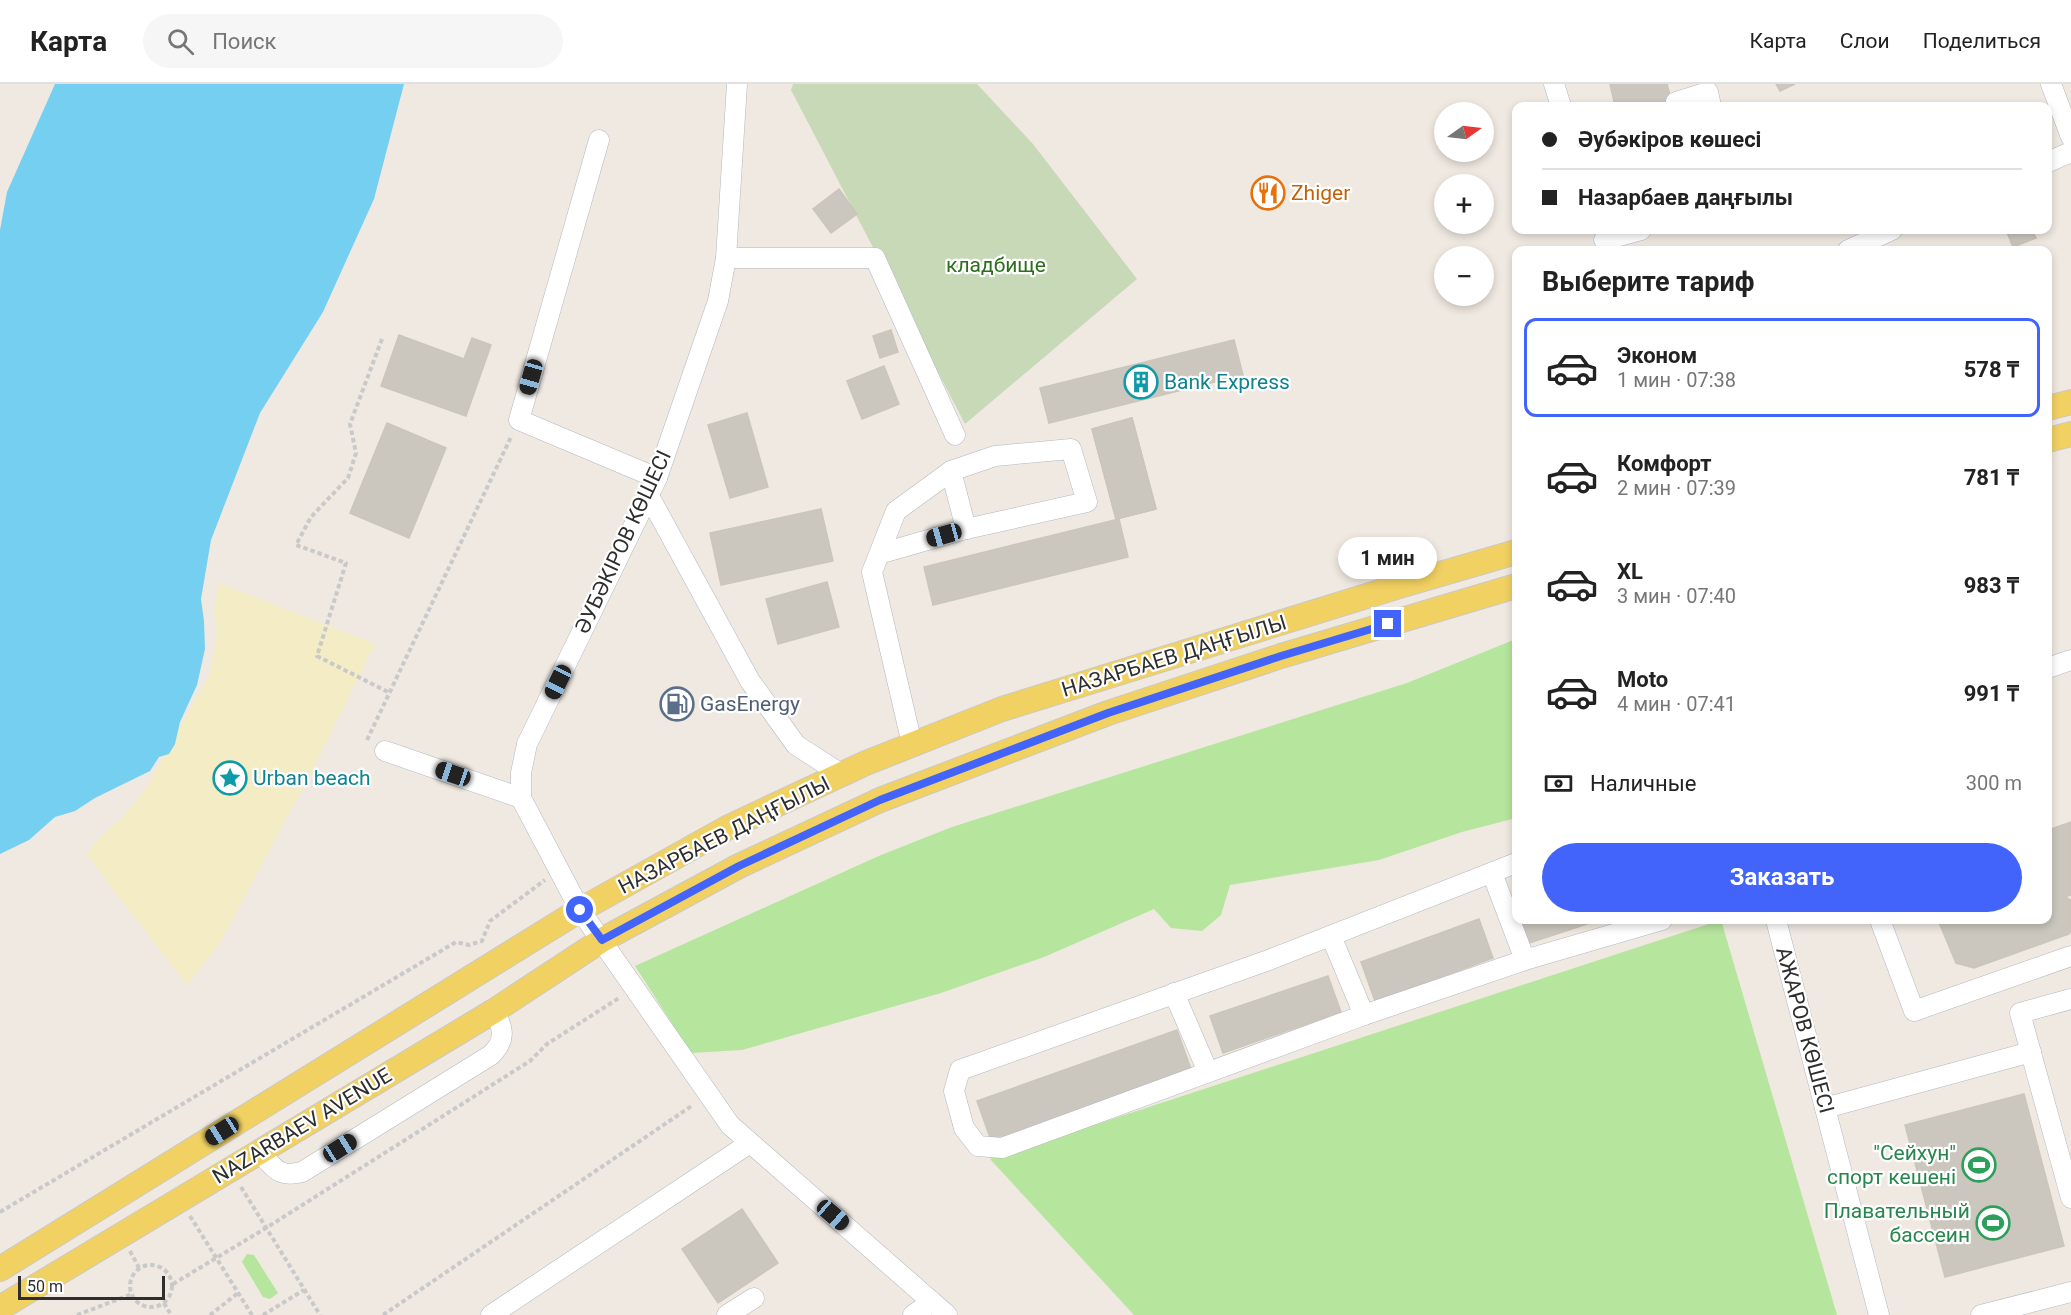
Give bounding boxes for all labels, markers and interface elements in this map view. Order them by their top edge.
search box [143,14,563,68]
text: Карта [30,25,107,58]
icon: search [164,25,197,58]
text: Поиск [212,29,277,54]
text: Карта [1750,29,1807,53]
text: Слои [1840,29,1890,53]
text: Поделиться [1923,29,2041,53]
north arrow [1434,102,1494,162]
map controls [1434,102,1494,306]
text: Әубәкіров көшесі [1578,127,1761,152]
button: + [1434,174,1494,234]
restaurant icon: Zhiger [1250,175,1286,211]
place label: Zhiger [1291,181,1350,205]
text: Назарбаев даңғылы [1578,185,1793,210]
button: − [1434,246,1494,306]
park label: кладбище [946,253,1046,277]
text: Выберите тариф [1542,266,1754,298]
icon: car [1545,341,1599,395]
text: Эконом [1617,343,1697,368]
car [517,357,545,397]
text: 578 ₸ [1964,357,2019,382]
building icon: Bank Express [1123,364,1159,400]
text: 1 мин · 07:38 [1617,368,1736,392]
place label: Bank Express [1164,370,1290,394]
street label: ӘУБӘКІРОВ КӨШЕСІ [570,447,676,637]
icon: car [1545,449,1599,503]
text: Комфорт [1617,451,1712,476]
text: 781 ₸ [1964,465,2019,490]
text: 2 мин · 07:39 [1617,476,1736,500]
car [924,521,964,549]
callout: 1 мин [1338,537,1438,579]
text: 1 мин [1360,546,1415,570]
icon: car [1545,557,1599,611]
text: XL [1617,559,1643,584]
text: 983 ₸ [1964,573,2019,598]
text: 3 мин · 07:40 [1617,584,1736,608]
street label: НАЗАРБАЕВ ДАҢҒЫЛЫ [1059,610,1289,702]
route end [1374,610,1401,637]
car [542,662,574,702]
icon: car [1545,665,1599,719]
text: Moto [1617,667,1668,692]
text: 991 ₸ [1964,681,2019,706]
fuel station icon: GasEnergy [659,686,695,722]
place label: GasEnergy [700,692,800,716]
text: 4 мин · 07:41 [1617,692,1736,716]
place icon: Urban beach [212,760,248,796]
car [433,760,473,788]
place label: Urban beach [253,766,371,790]
icon: cash [1542,767,1575,800]
street label: НАЗАРБАЕВ ДАҢҒЫЛЫ [614,771,834,899]
text: Наличные [1590,771,1696,796]
text: 300 m [1966,771,2022,795]
button: Заказать [1542,843,2022,912]
route start [566,896,593,923]
street label: АЖАРОВ КӨШЕСІ [1771,944,1839,1116]
street label: NAZARBAEV AVENUE [208,1063,396,1189]
car [202,1114,242,1148]
car [320,1131,360,1165]
place label: "Сейхун" спорт кешені [1827,1141,1956,1189]
sports icon: "Сейхун" спорт кешені [1961,1147,1997,1183]
car [814,1196,852,1234]
place label: Плавательный бассеин [1824,1199,1970,1247]
sports icon: Плавательный бассеин [1975,1205,2011,1241]
scale bar [18,1273,165,1300]
text: 50 m [27,1277,63,1296]

